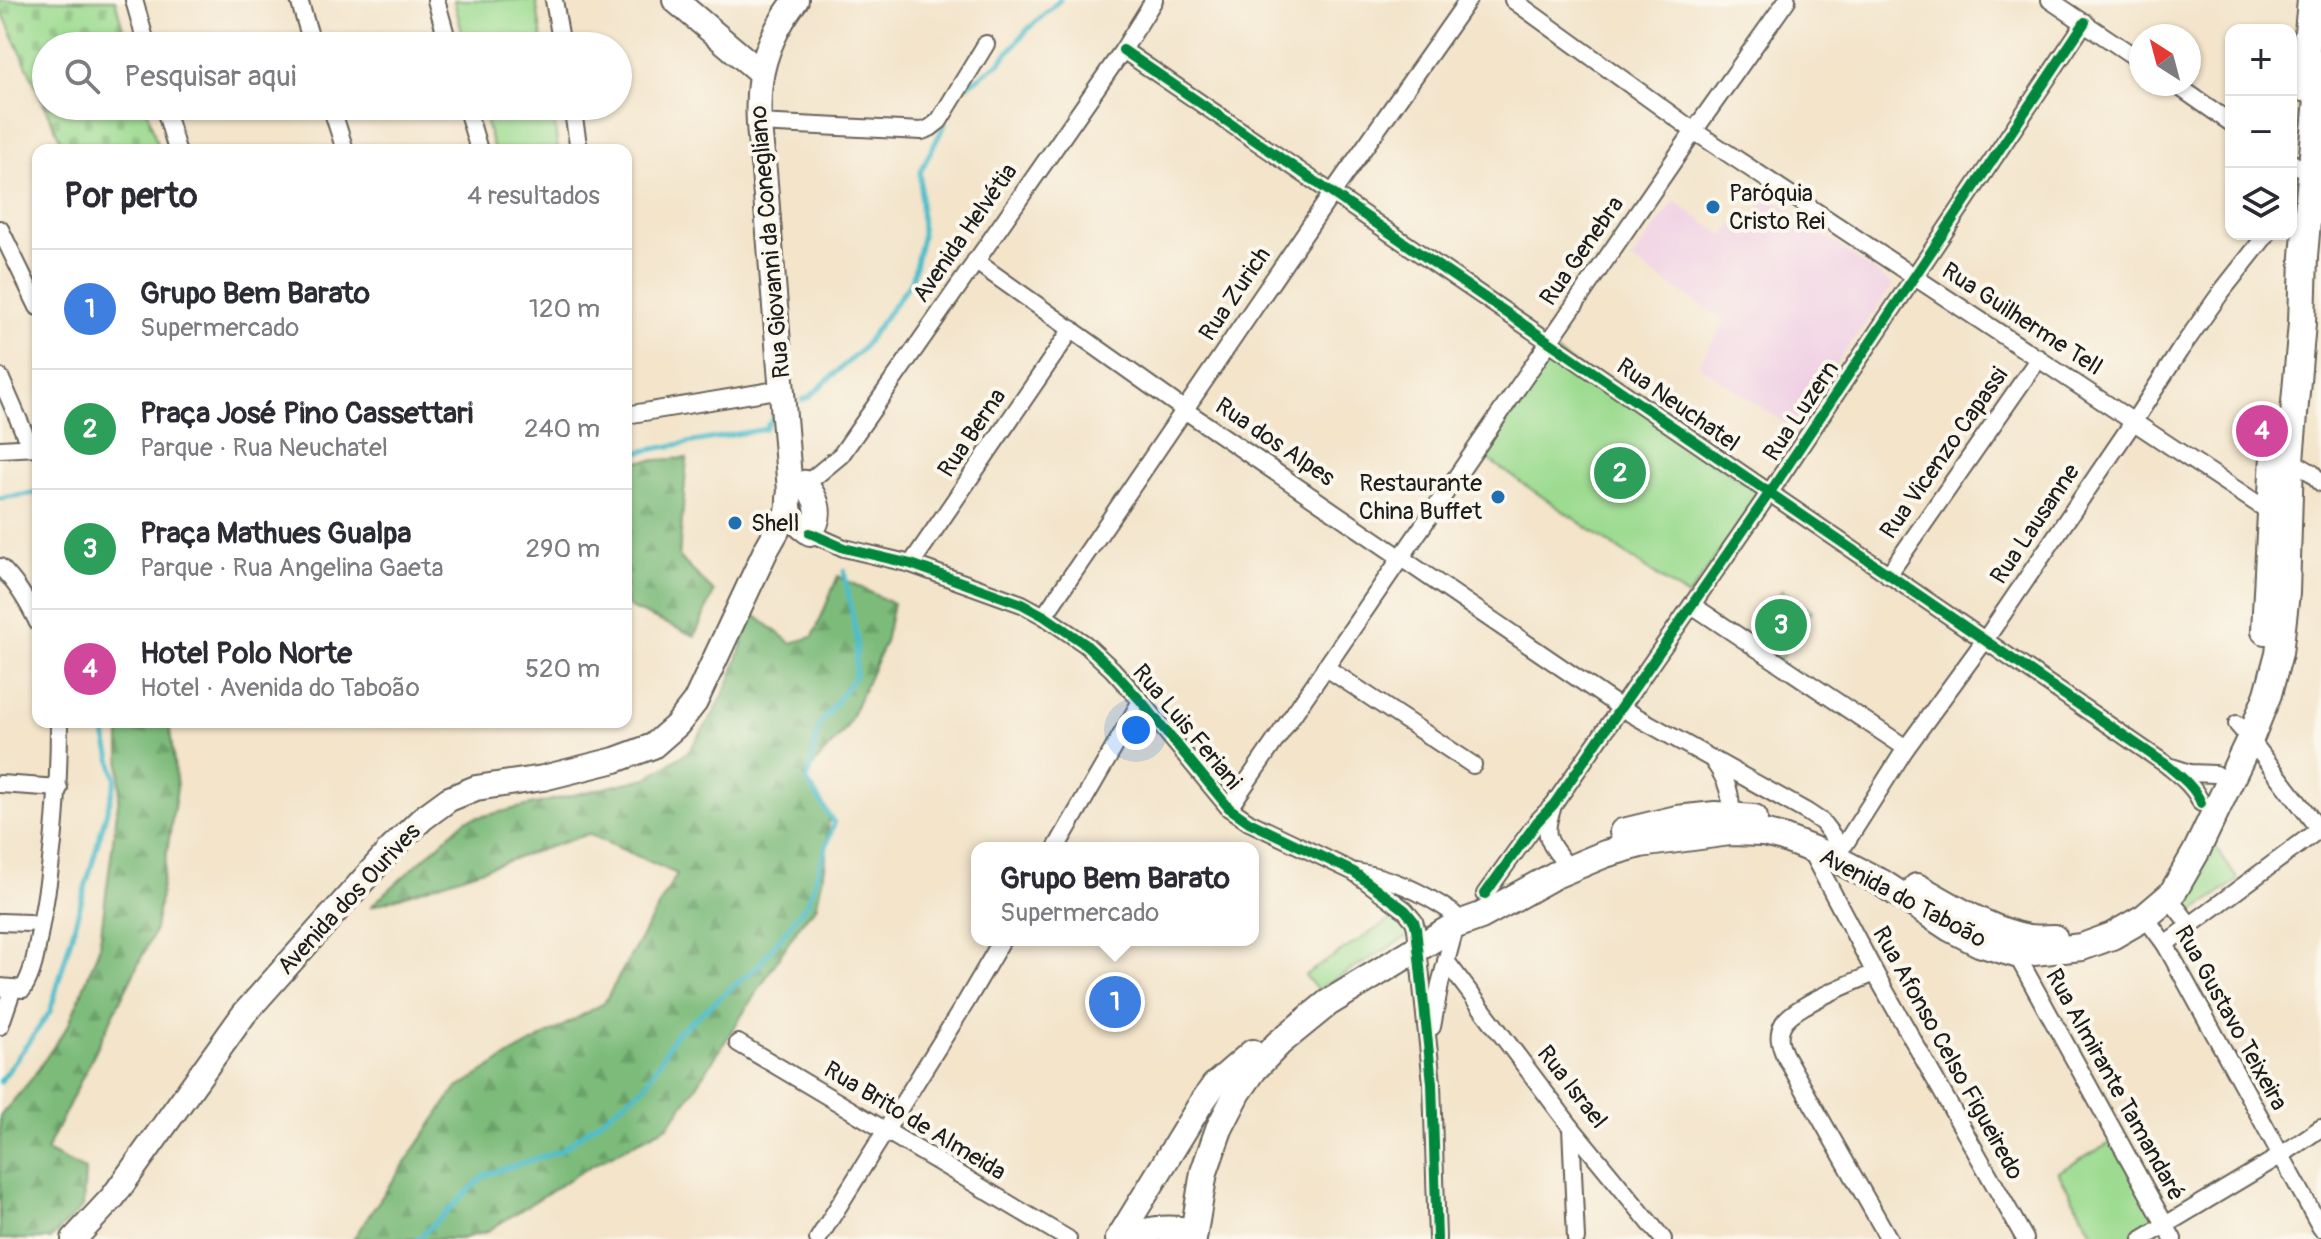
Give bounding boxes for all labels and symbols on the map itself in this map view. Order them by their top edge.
north arrow [2129,24,2201,96]
street label: Rua Giovanni da Conegliano [744,104,796,380]
street label: Avenida Helvétia [906,158,1024,308]
place label: Paróquia Cristo Rei [1729,179,1825,236]
street label: Rua Genebra [1534,191,1630,311]
marker: Paróquia Cristo Rei [1704,198,1722,216]
street label: Rua Zurich [1193,242,1277,346]
street label: Rua Guilherme Tell [1936,256,2108,382]
street label: Rua Neuchatel [1611,352,1745,458]
street label: Rua Luzern [1757,355,1845,467]
street label: Rua Vicenzo Capassi [1874,362,2014,544]
street label: Rua Berna [932,383,1012,483]
street label: Rua dos Alpes [1210,391,1340,493]
pin: 4 [2236,401,2288,461]
pin: 2 [1594,443,1646,503]
street label: Rua Lausanne [1984,458,2086,590]
place label: Restaurante China Buffet [1359,469,1482,526]
marker: Restaurante China Buffet [1489,488,1507,506]
place label: Shell [751,509,800,538]
marker: Shell [726,514,744,532]
pin: 3 [1755,595,1807,655]
street label: Rua Luis Feriani [1126,658,1248,796]
your location [1116,710,1156,750]
street label: Avenida dos Ourives [271,817,427,981]
street label: Avenida do Taboão [1815,842,1991,954]
street label: Rua Afonso Celso Figueiredo [1866,921,2030,1185]
street label: Rua Gustavo Teixeira [2168,921,2294,1115]
street label: Rua Almirante Tamandaré [2039,964,2191,1206]
pin: 1 [1089,972,1141,1032]
street label: Rua Israel [1531,1040,1613,1134]
street label: Rua Brito de Almeida [819,1055,1011,1187]

